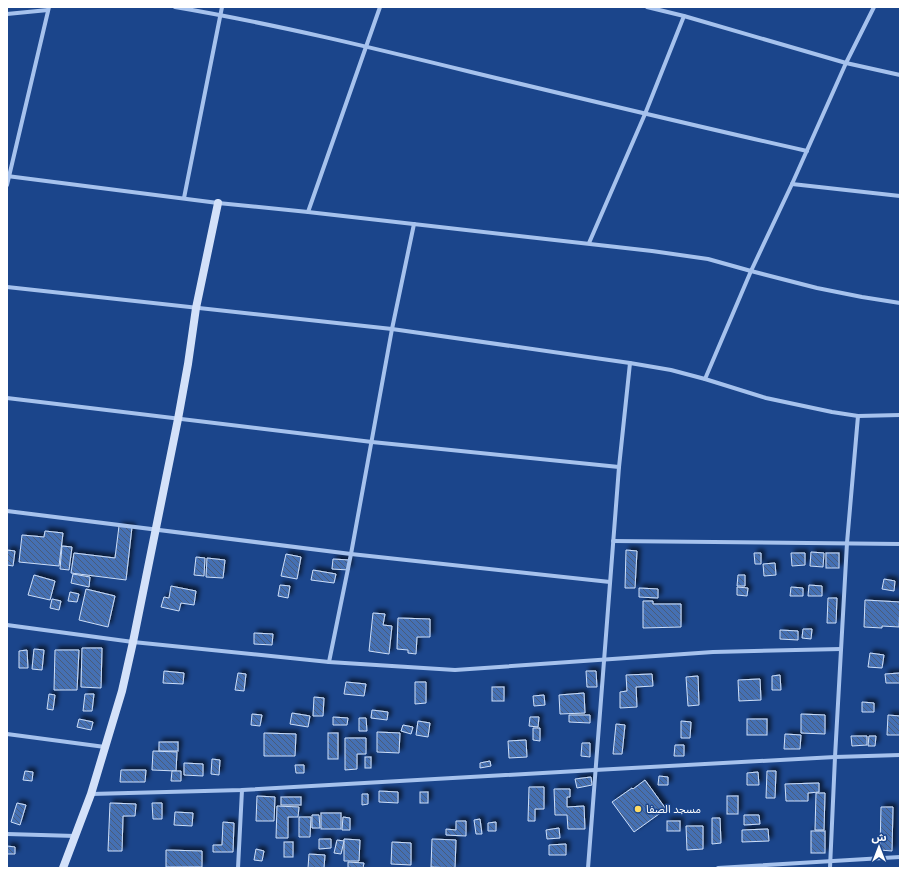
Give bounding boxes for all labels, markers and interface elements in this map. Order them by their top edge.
place label: مسجد الصفا [646,803,701,816]
marker: مسجد الصفا [633,804,643,814]
north arrow [859,827,899,867]
text: ش [871,831,887,844]

